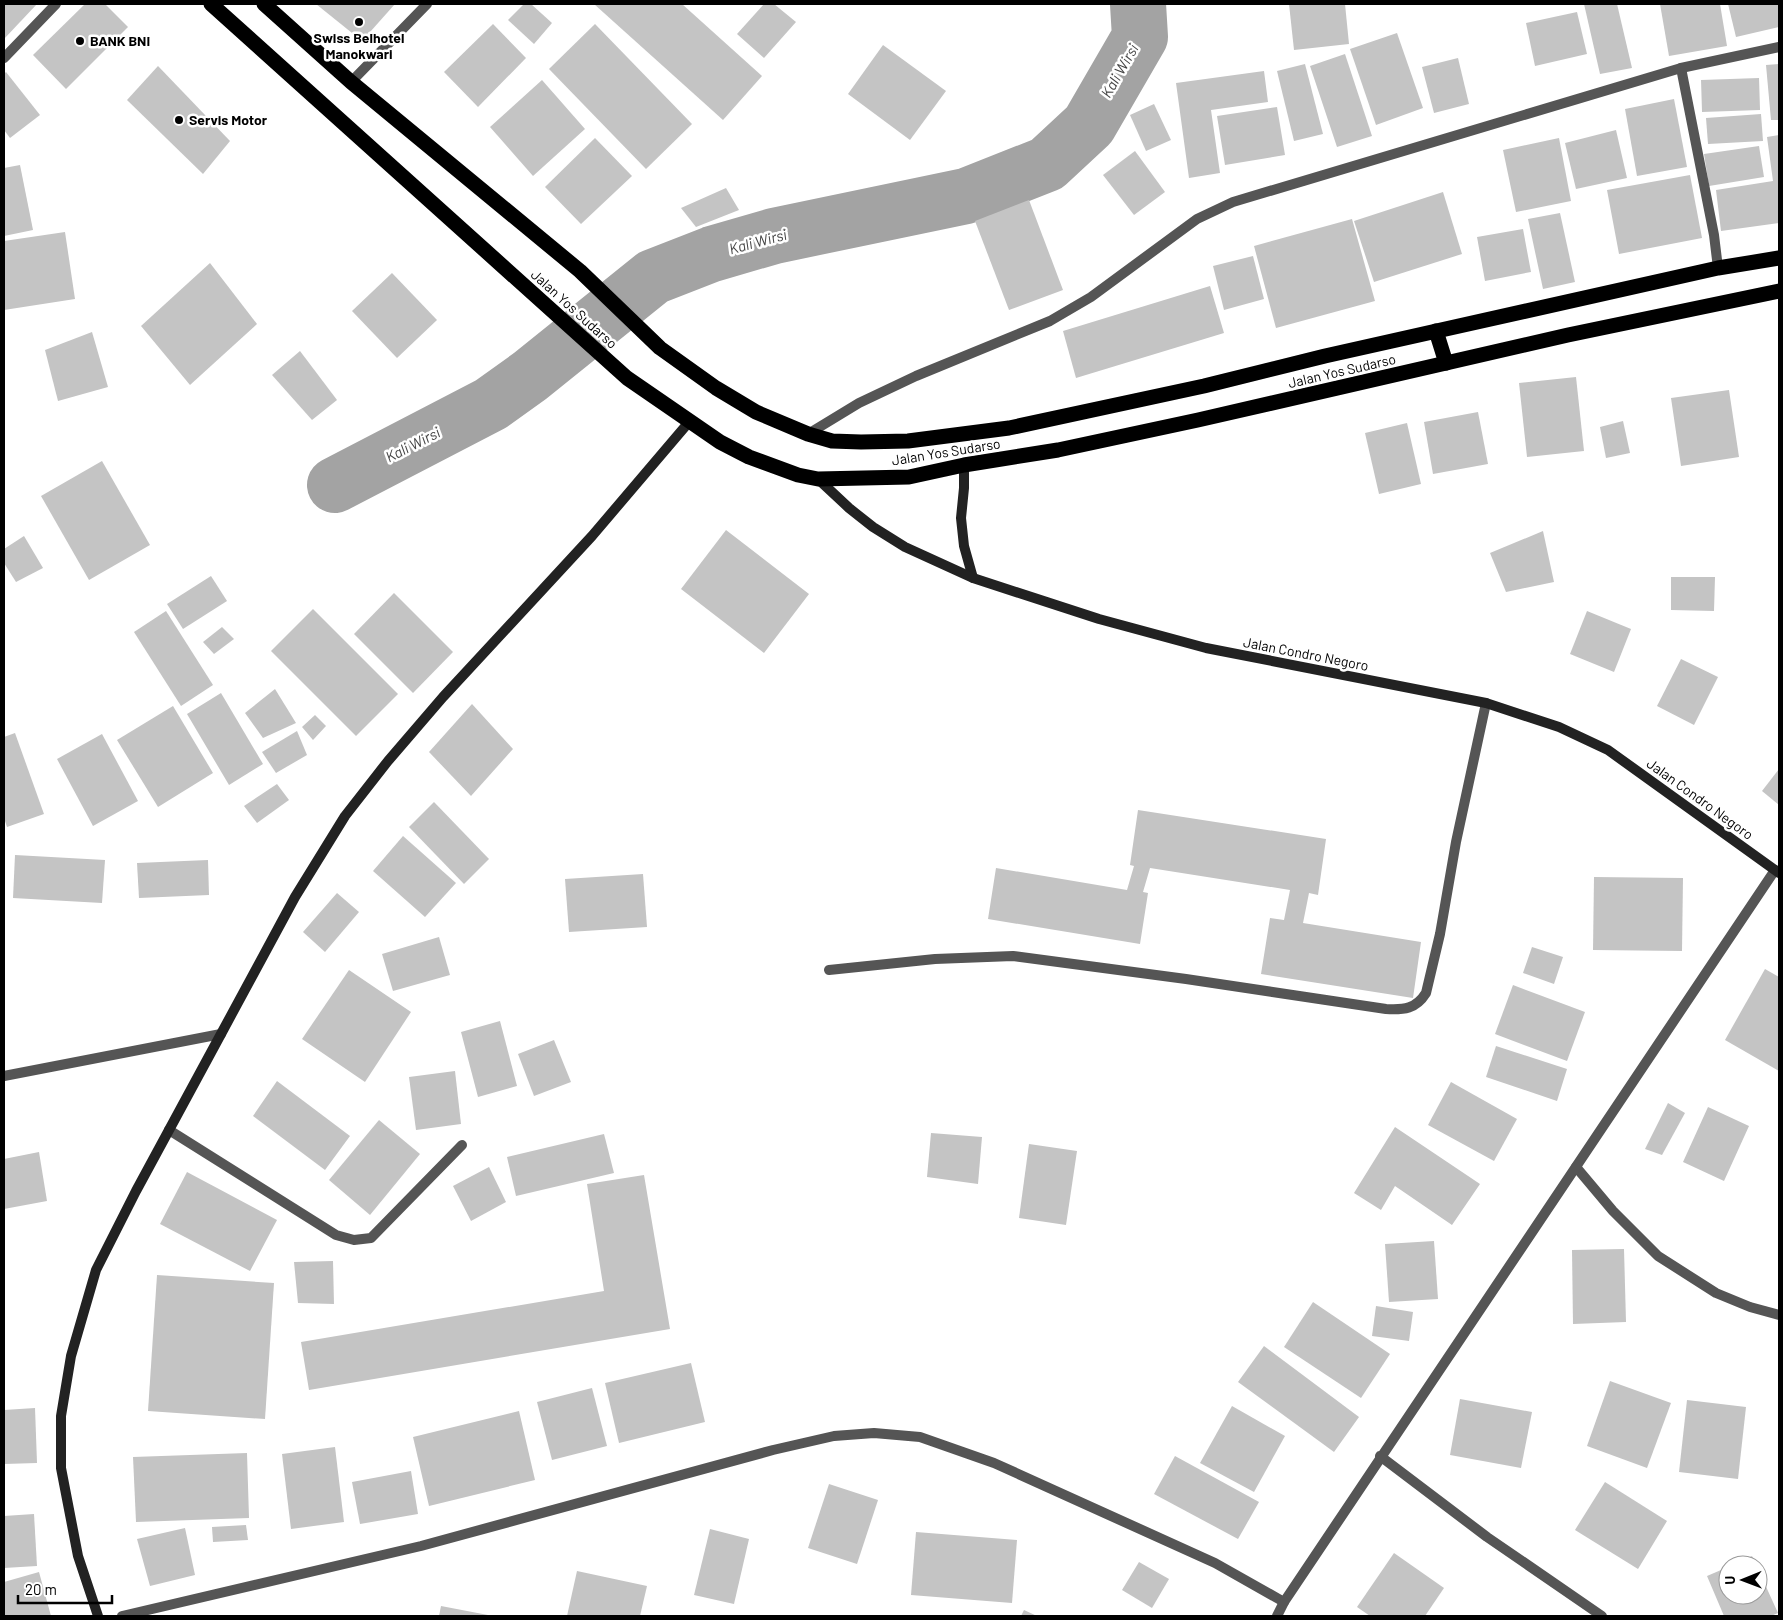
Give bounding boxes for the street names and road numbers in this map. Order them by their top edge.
street label: Jalan Yos Sudarso [528,265,621,352]
street label: Jalan Yos Sudarso [1286,350,1397,391]
street label: Jalan Yos Sudarso [890,434,1002,469]
street label: Jalan Condro Negoro [1242,633,1370,674]
street label: Jalan Condro Negoro [1644,754,1757,843]

